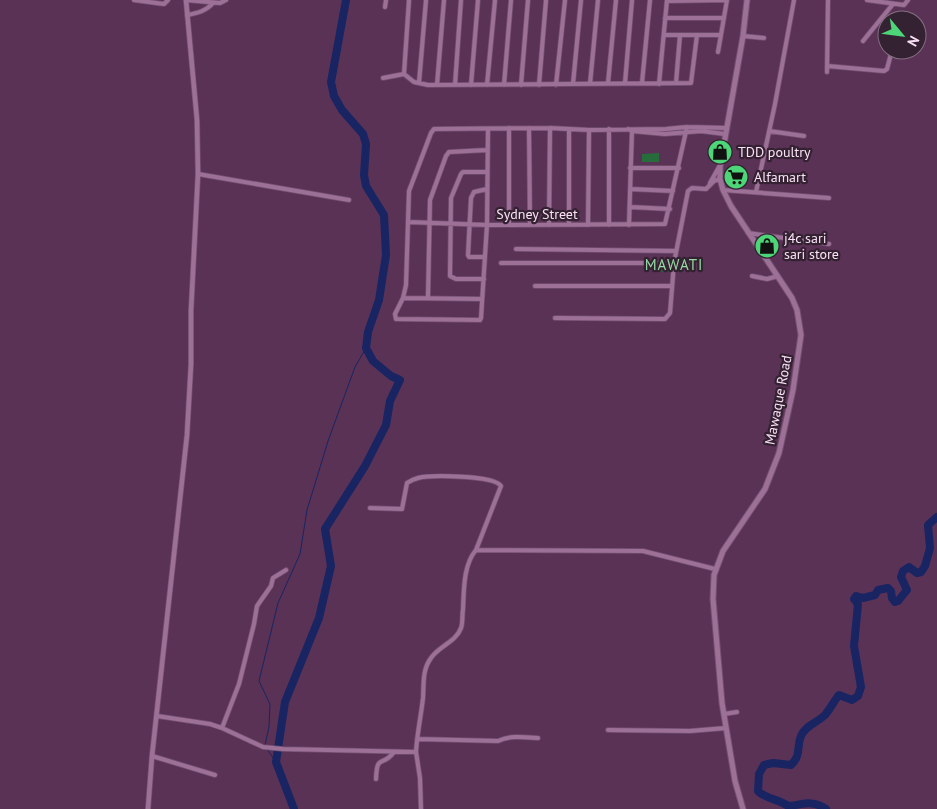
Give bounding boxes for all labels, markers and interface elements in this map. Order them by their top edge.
north arrow [877,10,927,60]
text: N [903,33,923,50]
shop icon: TDD poultry [707,139,733,165]
place label: TDD poultry [738,143,811,161]
supermarket icon: Alfamart [723,164,749,190]
place label: Alfamart [754,168,806,186]
street label: Sydney Street [496,205,578,223]
place label: j4c sari sari store [784,229,839,263]
shop icon: j4c sari sari store [754,233,780,259]
district label: MAWATI [645,255,703,274]
street label: Mawaque Road [761,354,795,446]

